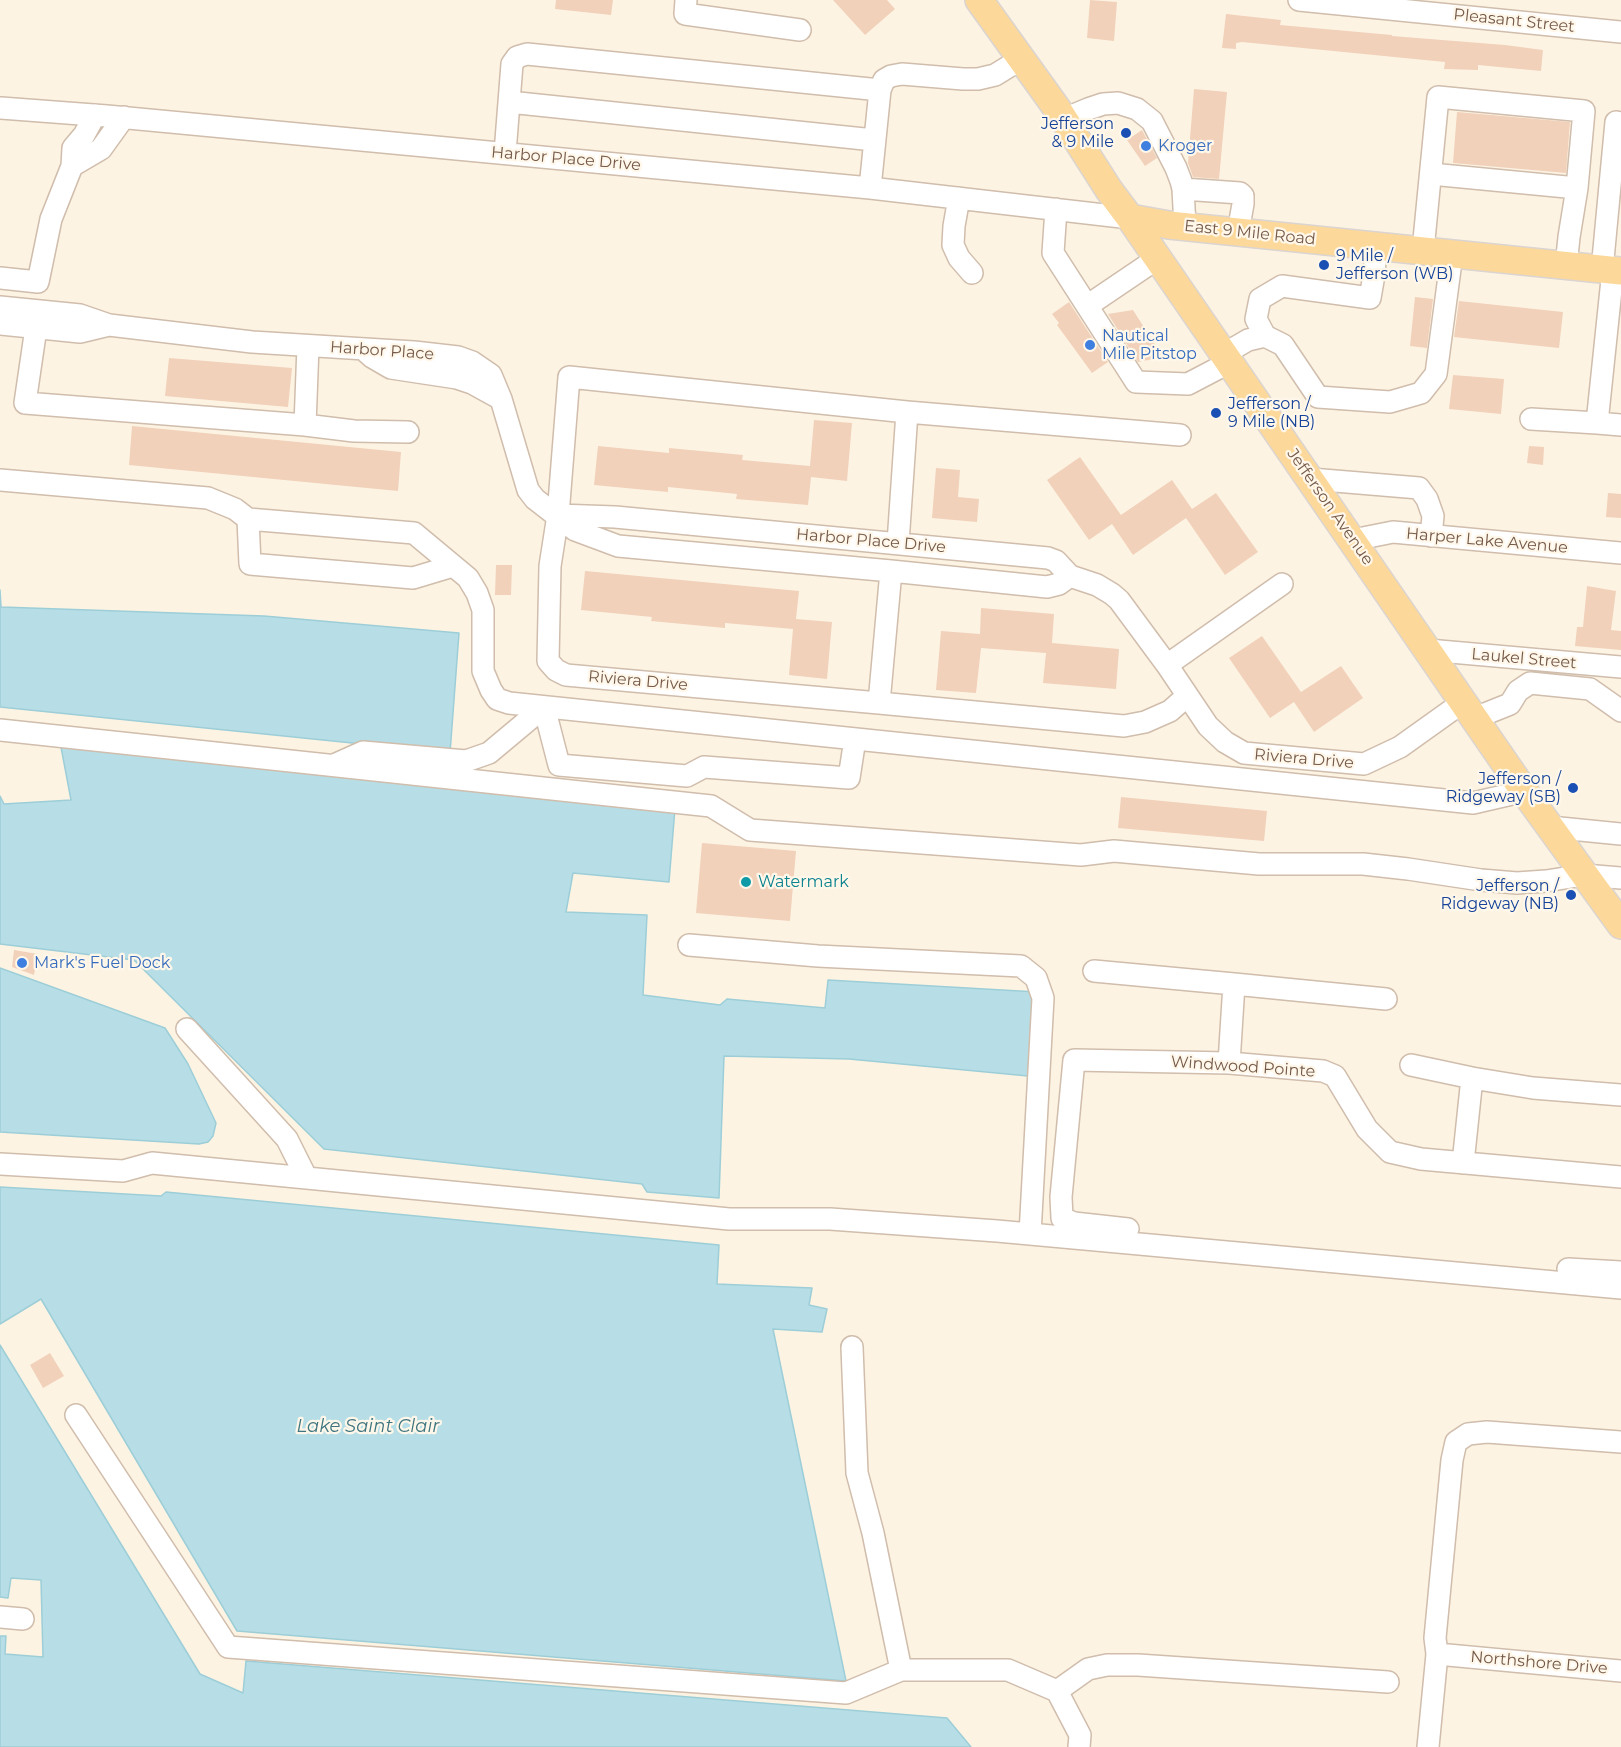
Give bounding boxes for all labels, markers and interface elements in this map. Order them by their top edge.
street label: Pleasant Street [1452,5,1576,37]
place label: Jefferson & 9 Mile [1041,114,1114,152]
marker: Jefferson & 9 Mile [1119,126,1133,140]
place label: Kroger [1158,136,1213,156]
marker: Kroger [1139,139,1153,153]
street label: Harbor Place Drive [490,143,642,175]
street label: East 9 Mile Road [1183,217,1317,249]
place label: 9 Mile / Jefferson (WB) [1336,246,1453,284]
marker: 9 Mile / Jefferson (WB) [1317,258,1331,272]
place label: Nautical Mile Pitstop [1102,326,1197,364]
street label: Harbor Place [329,338,435,364]
marker: Nautical Mile Pitstop [1083,338,1097,352]
place label: Jefferson / 9 Mile (NB) [1228,394,1315,432]
marker: Jefferson / 9 Mile (NB) [1209,406,1223,420]
street label: Jefferson Avenue [1283,445,1377,569]
street label: Harper Lake Avenue [1405,524,1569,558]
street label: Harbor Place Drive [795,525,947,557]
street label: Laukel Street [1471,645,1577,673]
street label: Riviera Drive [587,667,689,695]
street label: Riviera Drive [1253,745,1355,773]
place label: Jefferson / Ridgeway (SB) [1446,769,1561,807]
marker: Jefferson / Ridgeway (SB) [1566,781,1580,795]
place label: Watermark [758,872,849,892]
marker: Watermark [739,875,753,889]
place label: Jefferson / Ridgeway (NB) [1440,876,1559,914]
marker: Jefferson / Ridgeway (NB) [1564,888,1578,902]
place label: Mark's Fuel Dock [34,953,170,973]
marker: Mark's Fuel Dock [15,956,29,970]
street label: Windwood Pointe [1170,1052,1316,1082]
water label: Lake Saint Clair [297,1416,439,1438]
street label: Northshore Drive [1470,1647,1608,1679]

